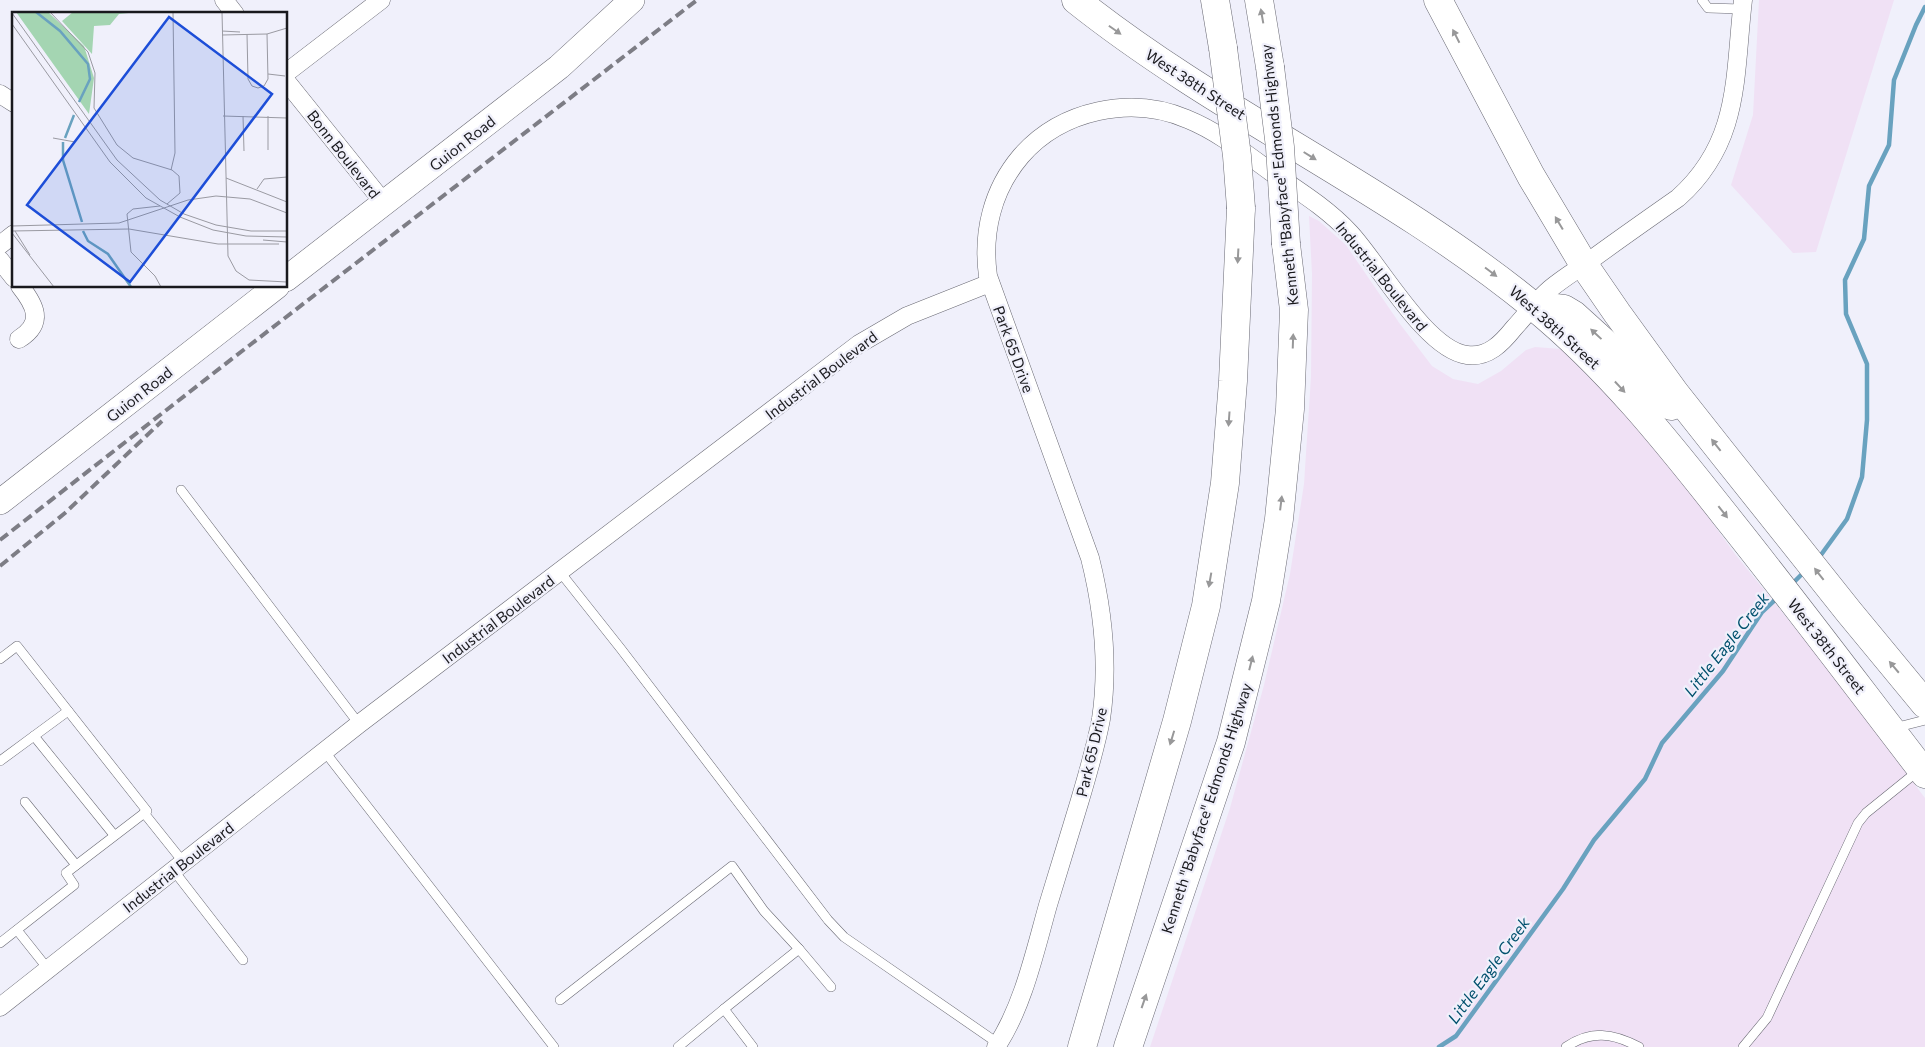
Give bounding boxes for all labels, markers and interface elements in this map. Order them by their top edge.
one-way arrow [1257,8,1265,24]
inset map [12,12,288,288]
one-way arrow [1108,25,1122,35]
one-way arrow [1452,29,1460,43]
street label: Kenneth "Babyface" Edmonds Highway [1256,43,1302,306]
street label: West 38th Street [1143,45,1249,123]
street label: Bonn Boulevard [304,106,384,202]
street label: Guion Road [425,112,499,174]
one-way arrow [1303,152,1316,161]
one-way arrow [1554,217,1563,230]
street label: Industrial Boulevard [1332,218,1432,334]
one-way arrow [1234,249,1242,265]
one-way arrow [1484,267,1497,278]
street label: West 38th Street [1506,282,1604,372]
street label: Park 65 Drive [990,303,1038,395]
street label: Industrial Boulevard [761,327,881,423]
one-way arrow [1590,328,1602,340]
one-way arrow [1289,333,1297,349]
street label: Guion Road [102,363,176,425]
one-way arrow [1614,381,1626,393]
one-way arrow [1225,411,1233,427]
one-way arrow [1710,439,1721,452]
one-way arrow [1277,495,1285,511]
one-way arrow [1718,506,1729,519]
one-way arrow [1813,568,1824,581]
street label: Industrial Boulevard [438,571,558,667]
one-way arrow [1206,572,1214,588]
water label: Little Eagle Creek [1680,588,1773,700]
street label: West 38th Street [1784,595,1870,697]
one-way arrow [1248,655,1256,670]
one-way arrow [1888,661,1900,673]
street label: Kenneth "Babyface" Edmonds Highway [1157,680,1255,936]
street label: Park 65 Drive [1072,706,1110,798]
one-way arrow [1168,730,1176,745]
street label: Industrial Boulevard [119,818,237,916]
water label: Little Eagle Creek [1443,913,1533,1027]
one-way arrow [1141,993,1148,1008]

